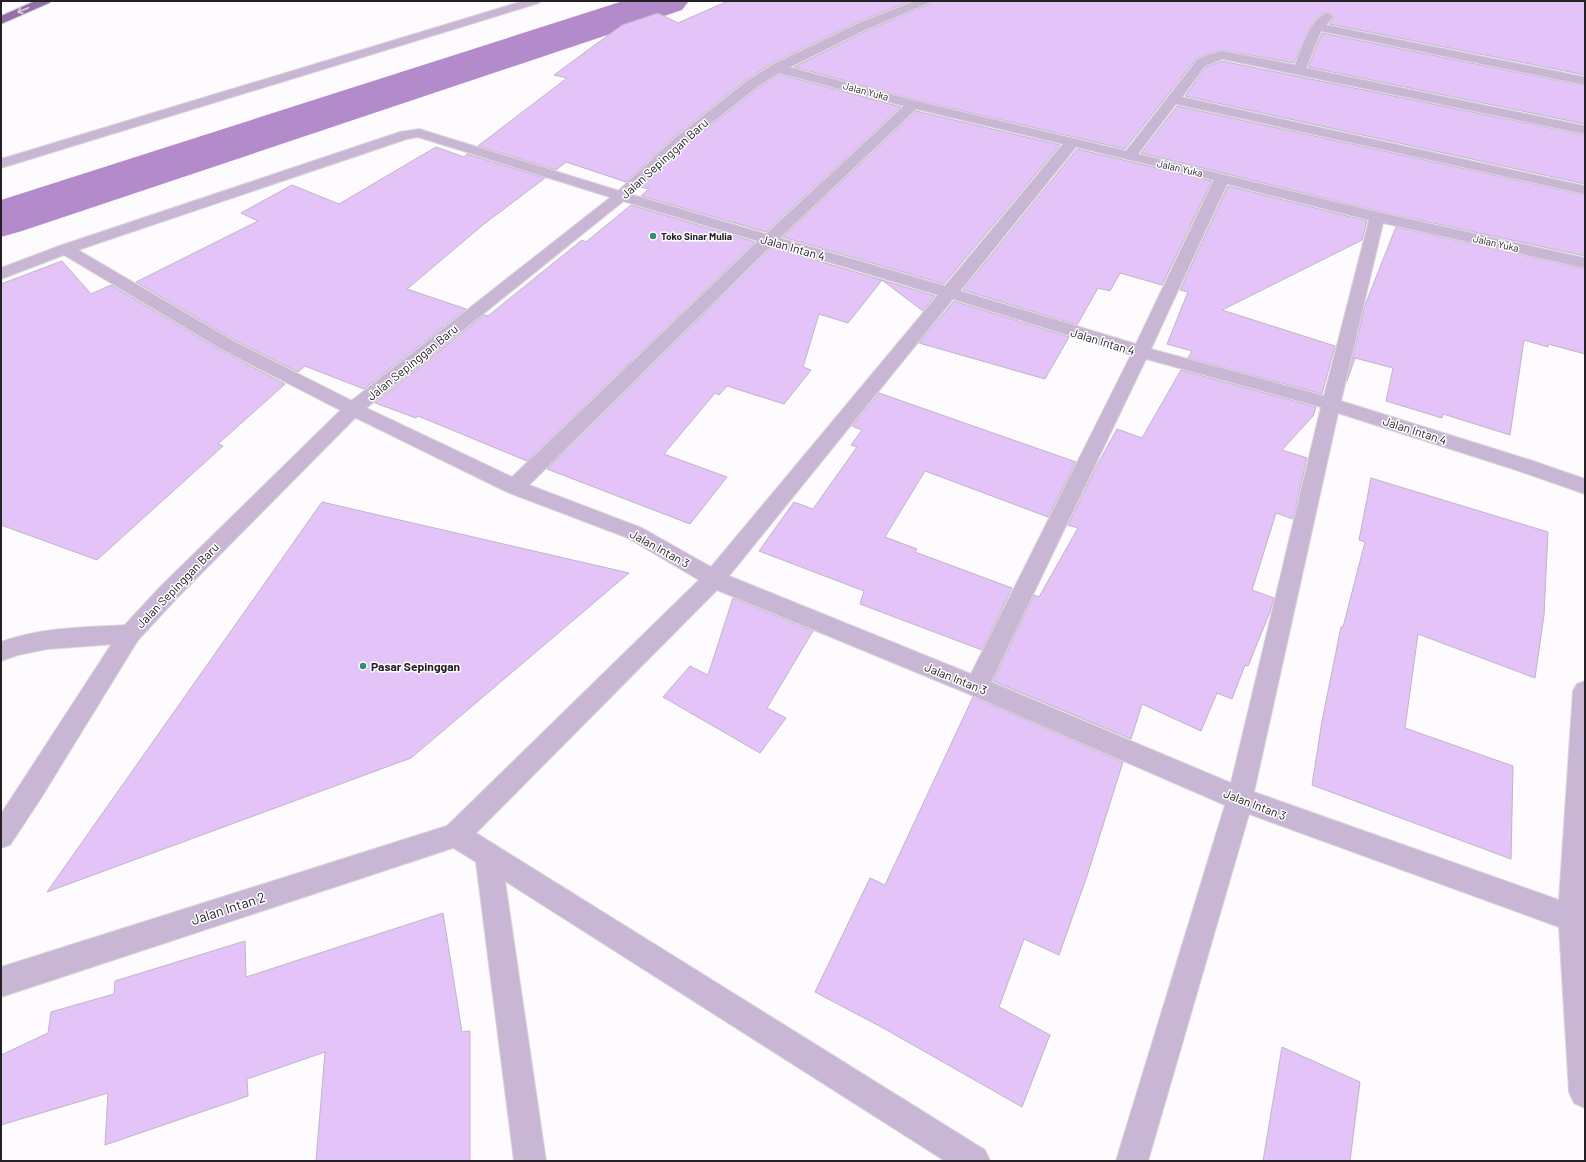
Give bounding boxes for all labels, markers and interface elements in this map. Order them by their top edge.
one-way arrow [18,7,30,15]
street label: Jalan Yuka [842,79,890,103]
street label: Jalan Sepinggan Baru [617,115,711,201]
street label: Jalan Yuka [1156,157,1204,179]
place label: Toko Sinar Mulia [661,230,732,242]
marker: Toko Sinar Mulia [648,231,658,241]
street label: Jalan Intan 4 [759,231,827,263]
street label: Jalan Yuka [1472,232,1520,254]
street label: Jalan Sepinggan Baru [364,321,460,403]
street label: Jalan Intan 4 [1069,325,1137,357]
street label: Jalan Intan 4 [1381,413,1449,447]
street label: Jalan Intan 3 [628,526,692,570]
street label: Jalan Sepinggan Baru [133,540,221,630]
place label: Pasar Sepinggan [371,659,460,673]
street label: Jalan Intan 3 [923,659,989,697]
marker: Pasar Sepinggan [358,661,368,671]
street label: Jalan Intan 3 [1222,786,1288,822]
street label: Jalan Intan 2 [189,888,267,928]

